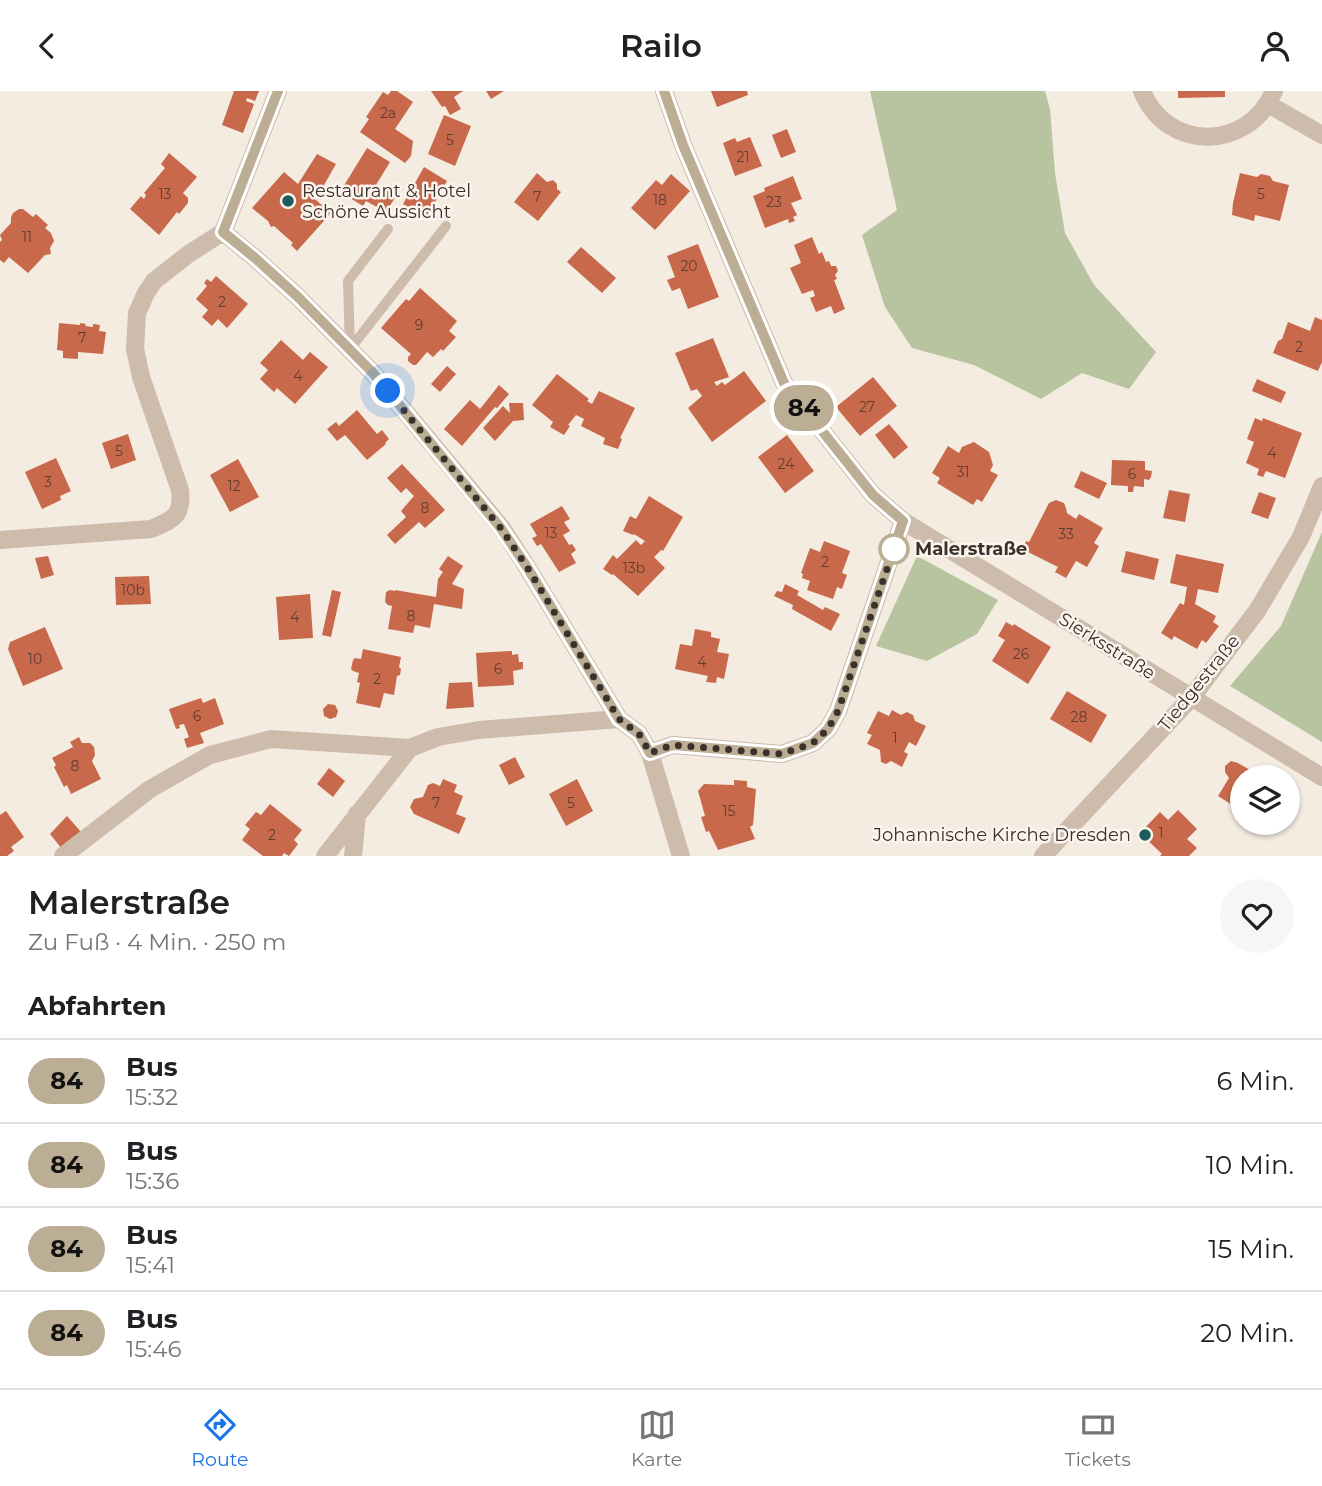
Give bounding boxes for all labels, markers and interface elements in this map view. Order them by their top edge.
text: Railo [620,26,702,65]
icon: back [28,27,66,65]
icon: person [1256,27,1294,65]
house number: 2a [380,104,396,122]
house number: 5 [446,131,454,149]
house number: 21 [736,148,750,166]
place label: Restaurant & Hotel Schöne Aussicht [302,180,471,223]
house number: 13 [159,185,172,203]
house number: 5 [1257,185,1265,203]
house number: 7 [533,188,541,206]
house number: 18 [653,191,667,209]
marker: Restaurant & Hotel Schöne Aussicht [280,193,296,209]
house number: 23 [766,193,782,211]
house number: 11 [22,228,32,246]
house number: 20 [680,257,698,275]
house number: 2 [218,293,226,311]
house number: 9 [415,316,423,334]
house number: 7 [78,329,86,347]
house number: 2 [1295,338,1303,356]
house number: 4 [293,367,303,385]
your location [370,373,405,408]
line badge: 84 [772,385,836,431]
text: 84 [788,393,820,422]
house number: 27 [859,398,875,416]
house number: 5 [115,442,123,460]
house number: 4 [1267,444,1277,462]
house number: 24 [778,455,795,473]
house number: 31 [957,463,969,481]
house number: 6 [1128,465,1137,483]
house number: 3 [44,473,52,491]
house number: 12 [227,477,241,495]
house number: 8 [421,499,430,517]
house number: 13 [545,524,558,542]
house number: 33 [1058,525,1074,543]
marker: Malerstraße [879,534,909,564]
place label: Malerstraße [915,538,1027,560]
house number: 2 [821,553,829,571]
house number: 13b [623,559,645,577]
house number: 10b [121,581,145,599]
house number: 8 [407,607,416,625]
house number: 4 [290,608,300,626]
street label: Sierksstraße [1055,608,1159,684]
street label: Tiedgestraße [1153,630,1245,736]
house number: 26 [1013,645,1030,663]
house number: 10 [28,650,42,668]
house number: 4 [697,653,707,671]
house number: 6 [494,660,503,678]
house number: 2 [373,670,381,688]
house number: 6 [193,707,202,725]
house number: 28 [1071,708,1088,726]
house number: 1 [892,729,898,747]
house number: 8 [71,757,80,775]
map controls [1230,765,1300,835]
button: layers [1230,765,1300,835]
house number: 7 [432,794,440,812]
house number: 5 [567,794,575,812]
house number: 15 [723,802,736,820]
place label: Johannische Kirche Dresden [872,824,1131,846]
house number: 1 [1158,824,1164,842]
house number: 2 [268,826,276,844]
marker: Johannische Kirche Dresden [1137,827,1153,843]
button: heart [1220,879,1294,953]
text: Malerstraße [28,882,230,922]
text: Zu Fuß · 4 Min. · 250 m [28,928,287,956]
text: Abfahrten [28,990,167,1022]
text: Bus [126,1051,178,1083]
text: 6 Min. [1216,1065,1294,1097]
text: 84 [50,1066,83,1095]
text: 15:32 [126,1083,178,1111]
text: Bus [126,1135,178,1167]
text: 10 Min. [1206,1149,1294,1181]
text: 84 [50,1150,83,1179]
text: 15:36 [126,1167,179,1195]
text: Bus [126,1219,178,1251]
text: 15 Min. [1208,1233,1294,1265]
text: 84 [50,1234,83,1263]
text: 15:41 [126,1251,175,1279]
text: Bus [126,1303,178,1335]
text: 20 Min. [1200,1317,1294,1349]
text: 84 [50,1318,83,1347]
text: 15:46 [126,1335,181,1363]
tab: Route [191,1406,249,1471]
tab: Karte [631,1406,682,1471]
tab: Tickets [1065,1406,1131,1471]

